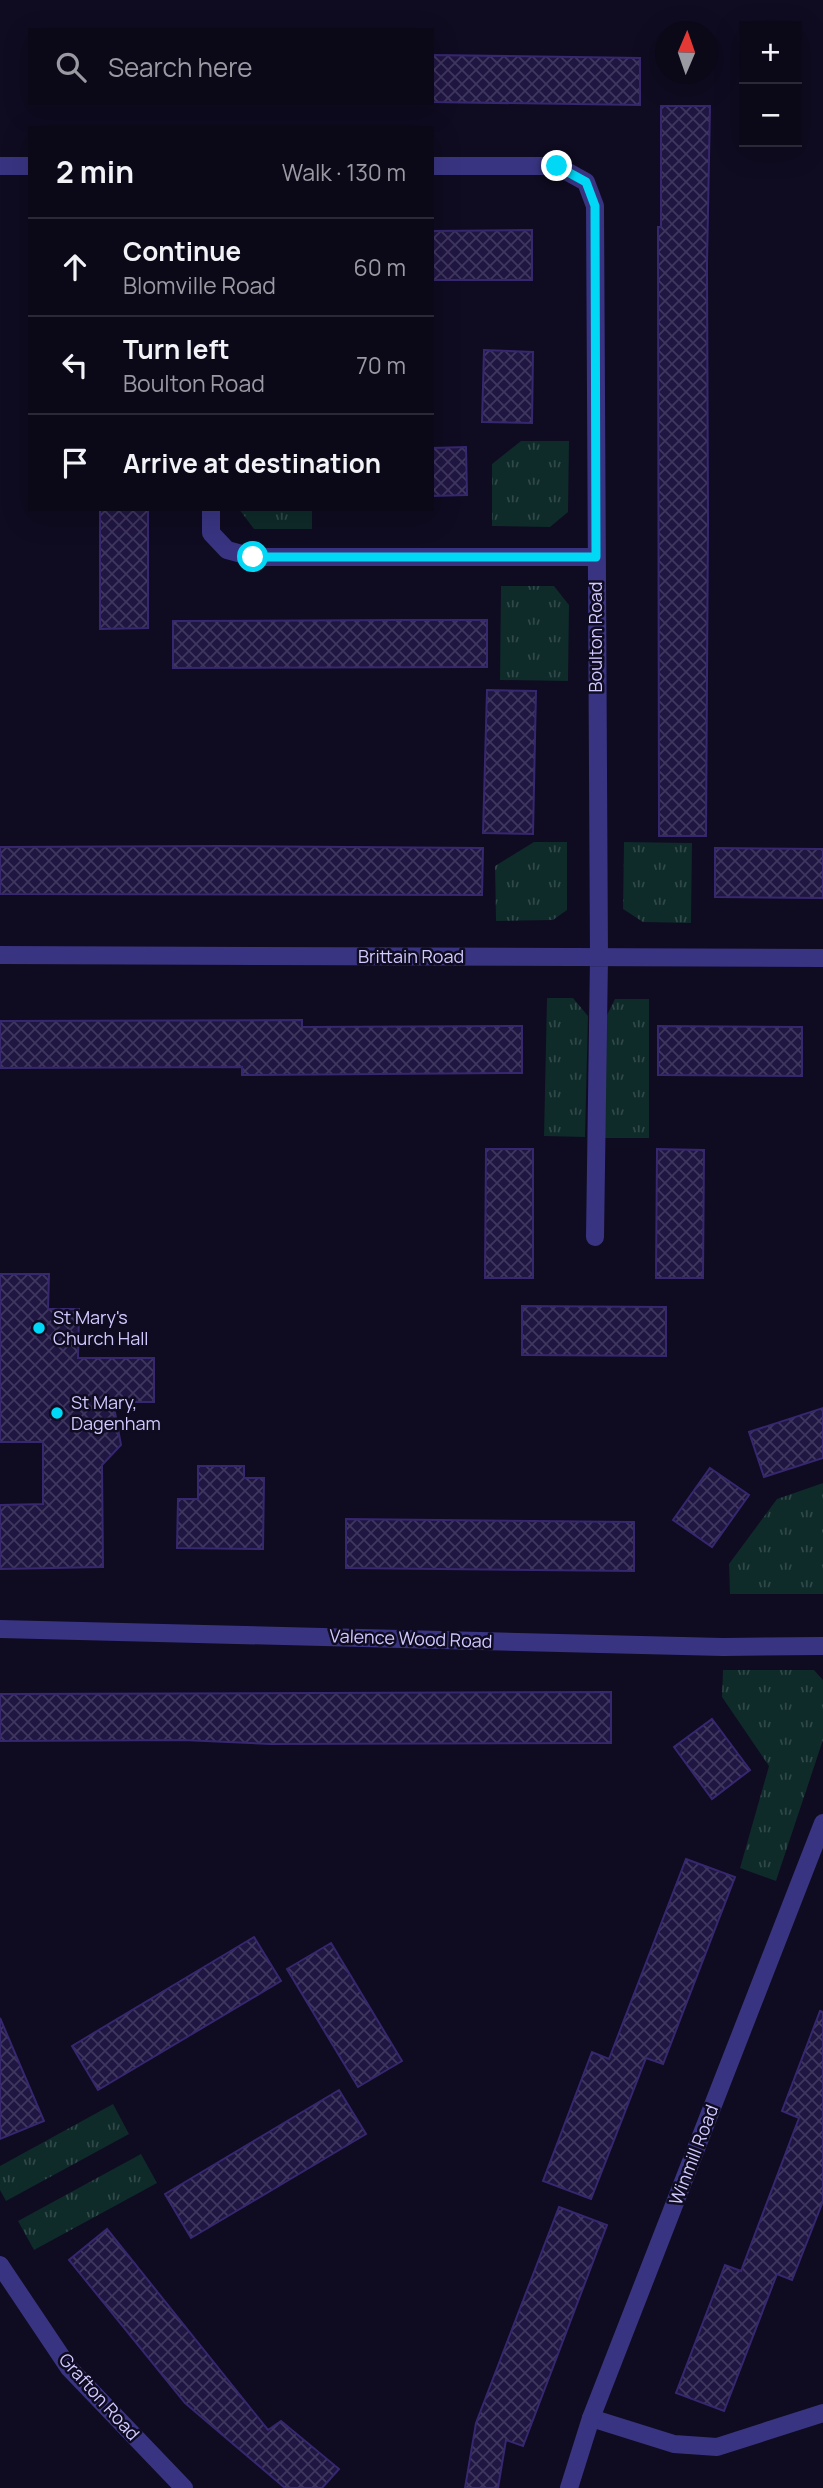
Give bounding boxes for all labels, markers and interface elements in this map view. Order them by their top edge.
north arrow [655,21,718,84]
map controls [739,21,802,147]
button: + [739,21,802,84]
search box [28,28,434,105]
icon: search [52,48,90,86]
text: Search here [108,49,253,85]
button: − [739,84,802,147]
route end [541,150,572,181]
text: 2 min [56,151,134,192]
text: Walk · 130 m [282,156,406,188]
text: Continue [123,233,241,269]
icon: ahead [56,248,94,286]
text: 60 m [354,251,406,283]
text: Blomville Road [123,269,276,301]
text: Turn left [123,331,230,367]
icon: left [56,346,94,384]
text: 70 m [356,349,406,381]
text: Boulton Road [123,367,265,399]
icon: arrive [56,444,94,482]
text: Arrive at destination [123,445,381,481]
route start [237,541,268,572]
street label: Boulton Road [583,581,607,693]
street label: Brittain Road [358,944,464,968]
place label: St Mary's Church Hall [53,1305,149,1350]
marker: St Mary's Church Hall [31,1320,47,1336]
place label: St Mary, Dagenham [71,1390,161,1435]
marker: St Mary, Dagenham [49,1405,65,1421]
street label: Valence Wood Road [329,1623,493,1653]
street label: Winmill Road [663,2101,723,2208]
street label: Grafton Road [54,2348,145,2445]

